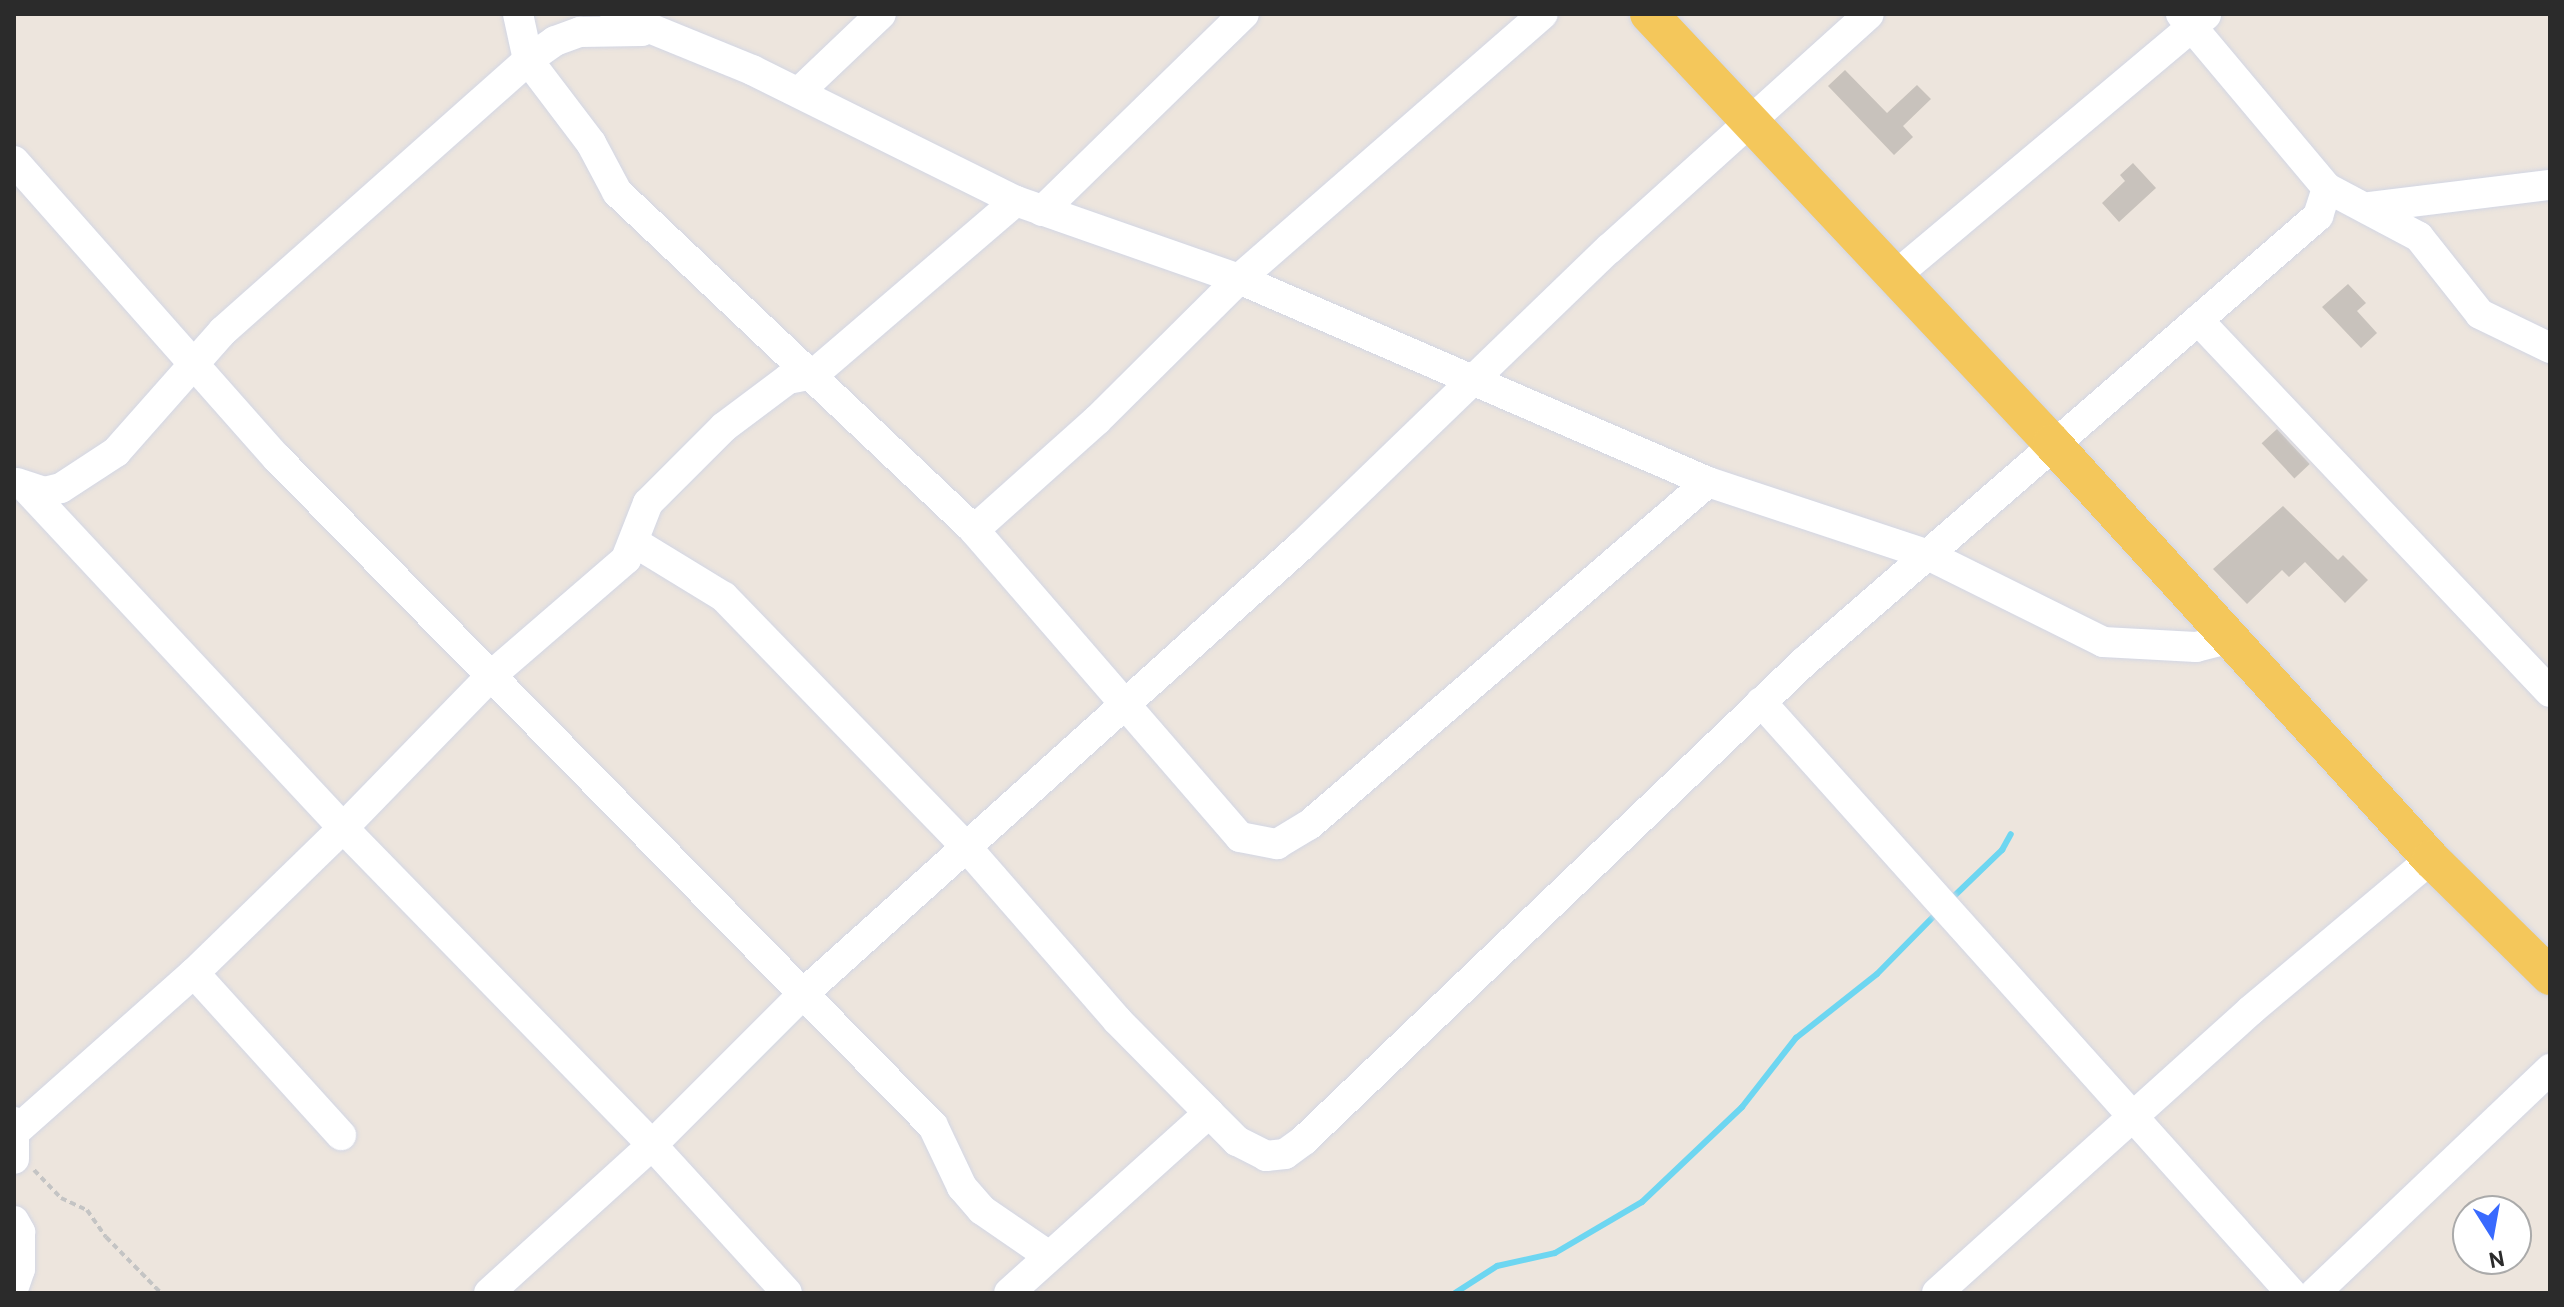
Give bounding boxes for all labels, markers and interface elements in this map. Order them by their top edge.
north arrow [2452,1195,2532,1275]
text: N [2486,1242,2507,1272]

